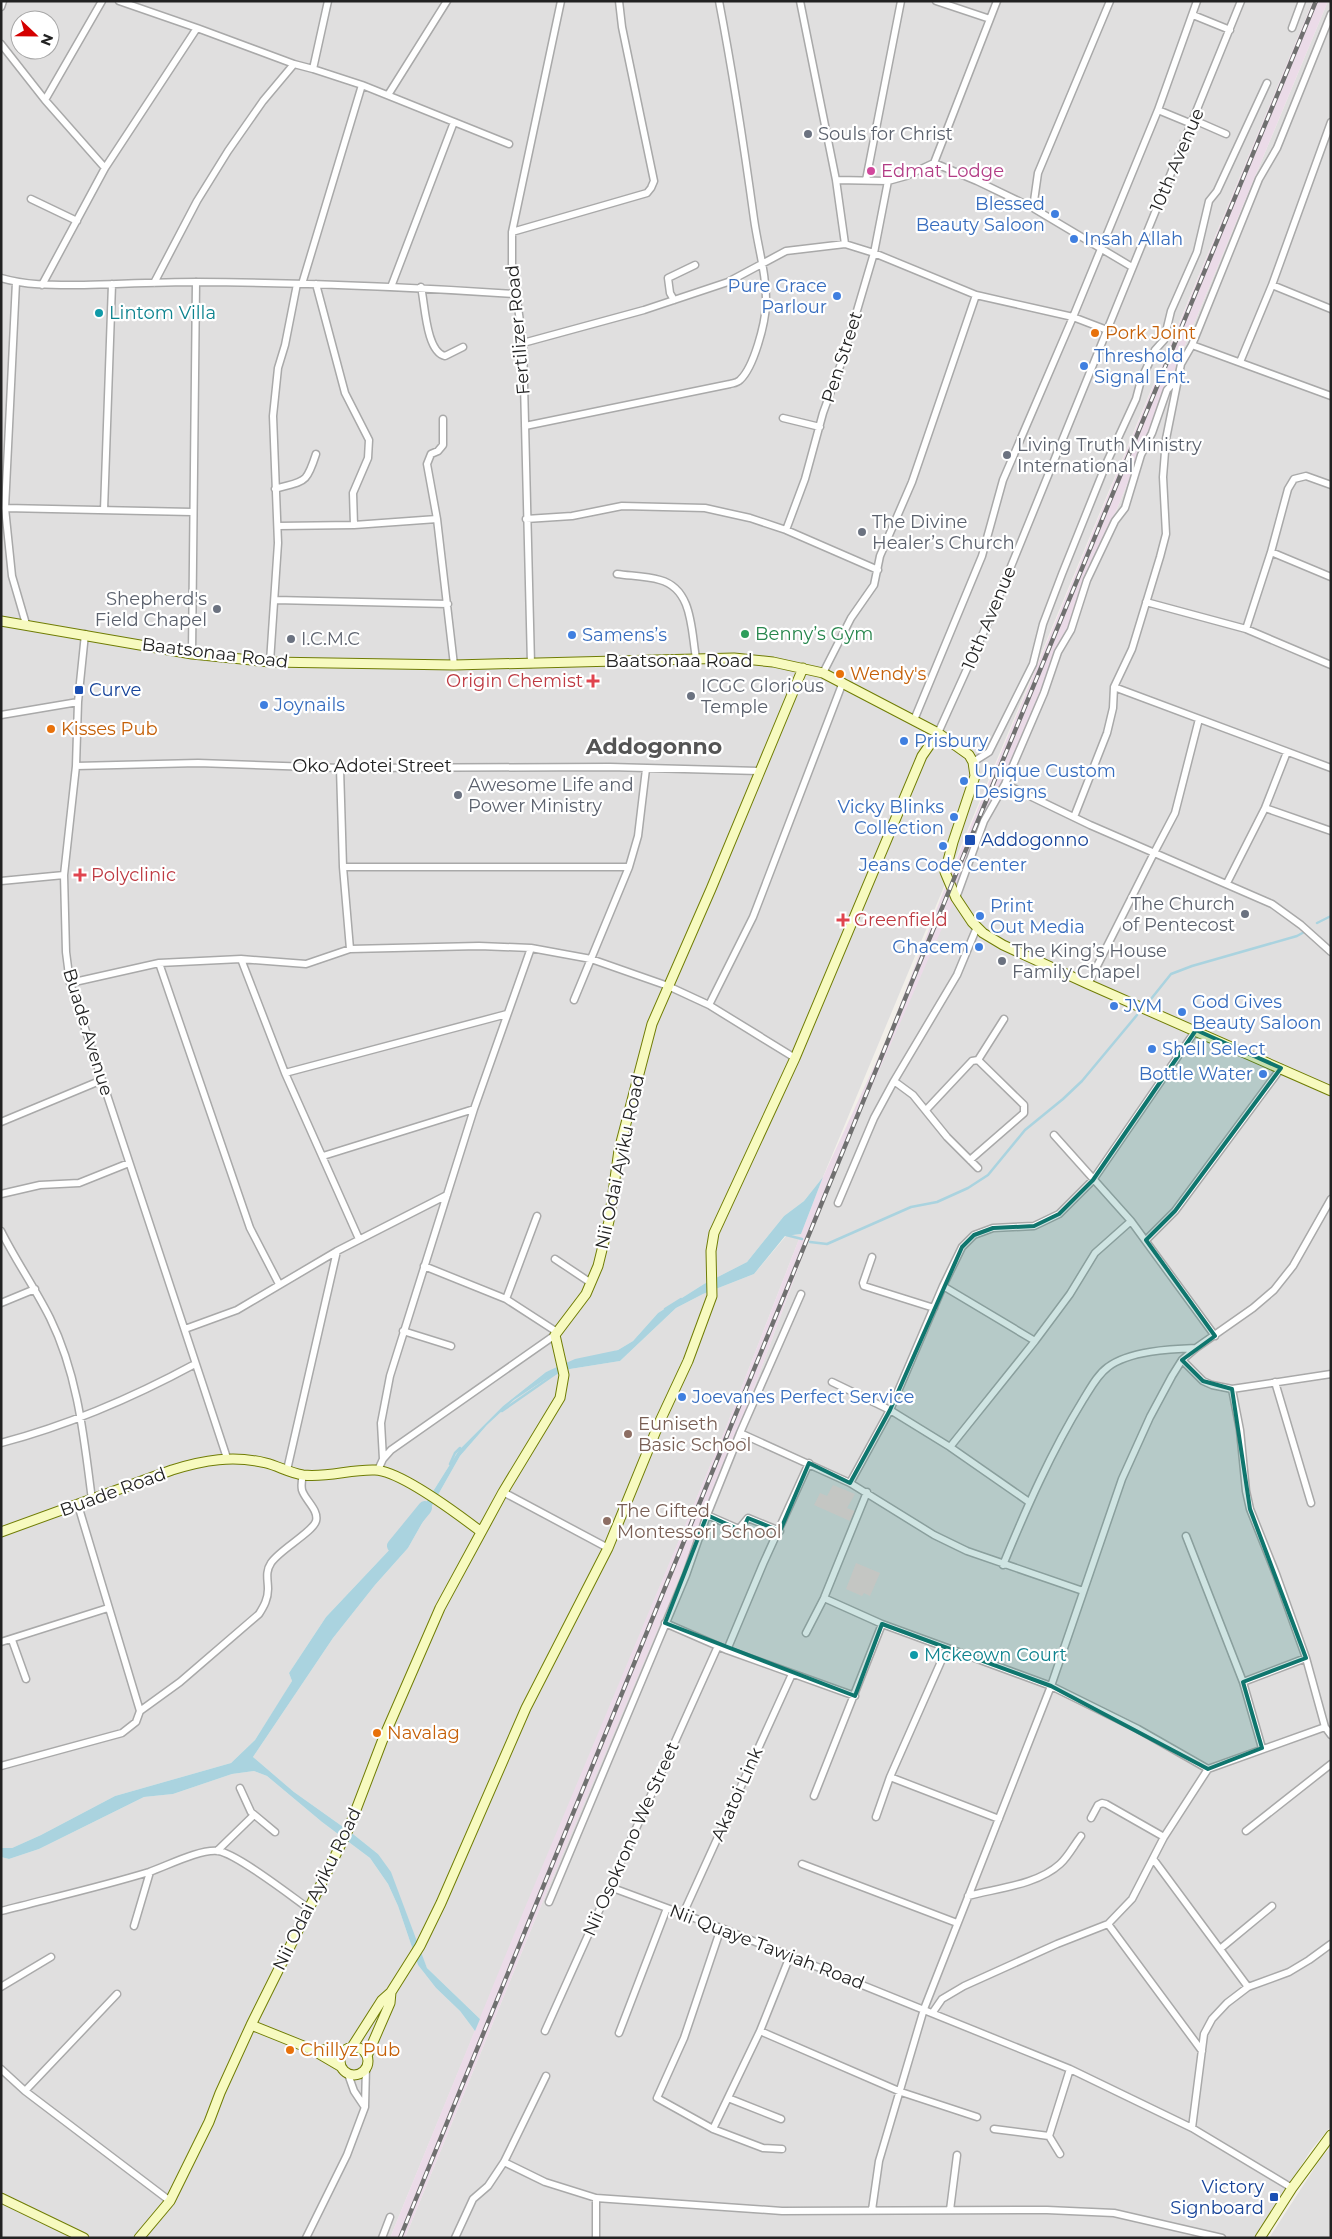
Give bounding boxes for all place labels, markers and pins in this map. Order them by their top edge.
place label: Souls for Christ [818,123,953,145]
marker: Souls for Christ [802,128,814,140]
place label: Edmat Lodge [881,160,1004,182]
marker: Edmat Lodge [865,165,877,177]
place label: Blessed Beauty Saloon [916,193,1045,236]
marker: Blessed Beauty Saloon [1049,208,1061,220]
place label: Insah Allah [1084,228,1183,250]
marker: Insah Allah [1068,233,1080,245]
place label: Pure Grace Parlour [728,275,827,318]
marker: Pure Grace Parlour [831,290,843,302]
place label: Lintom Villa [109,302,216,324]
marker: Lintom Villa [93,307,105,319]
place label: Pork Joint [1105,322,1196,344]
marker: Pork Joint [1089,327,1101,339]
place label: Threshold Signal Ent. [1094,345,1190,388]
marker: Threshold Signal Ent. [1078,360,1090,372]
place label: Living Truth Ministry International [1017,434,1202,477]
marker: Living Truth Ministry International [1001,449,1013,461]
place label: The Divine Healer’s Church [872,511,1015,554]
marker: The Divine Healer’s Church [856,526,868,538]
place label: Shepherd's Field Chapel [95,588,207,631]
marker: Shepherd's Field Chapel [211,603,223,615]
place label: Benny’s Gym [755,623,873,645]
place label: Samens’s [582,624,667,646]
place label: I.C.M.C [301,628,360,650]
marker: Benny’s Gym [739,628,751,640]
marker: Samens’s [566,629,578,641]
marker: I.C.M.C [285,633,297,645]
place label: Wendy's [850,663,927,685]
marker: Wendy's [834,668,846,680]
place label: Origin Chemist [446,670,583,692]
marker: Origin Chemist [587,675,599,687]
place label: ICGC Glorious Temple [701,675,824,718]
place label: Curve [89,679,142,701]
marker: Curve [73,684,85,696]
marker: ICGC Glorious Temple [685,690,697,702]
place label: Joynails [273,694,345,716]
marker: Joynails [258,699,270,711]
place label: Kisses Pub [61,718,158,740]
marker: Kisses Pub [45,723,57,735]
place label: Prisbury [914,730,989,752]
marker: Prisbury [898,735,910,747]
place label: Unique Custom Designs [974,760,1116,803]
place label: Awesome Life and Power Ministry [468,774,634,817]
marker: Unique Custom Designs [958,775,970,787]
marker: Awesome Life and Power Ministry [452,789,464,801]
place label: Vicky Blinks Collection [837,796,944,839]
marker: Vicky Blinks Collection [948,811,960,823]
place label: Addogonno [981,829,1089,851]
marker: Addogonno [963,833,977,847]
marker: Jeans Code Center [937,840,949,852]
place label: Jeans Code Center [858,854,1027,876]
place label: Polyclinic [91,864,176,886]
marker: Polyclinic [73,868,87,882]
place label: The Church of Pentecost [1122,893,1235,936]
place label: Print Out Media [990,895,1085,938]
marker: The Church of Pentecost [1239,908,1251,920]
place label: Greenfield [854,909,948,931]
marker: Print Out Media [974,910,986,922]
marker: Greenfield [836,913,850,927]
place label: Ghacem [892,936,969,958]
place label: The King’s House Family Chapel [1012,940,1167,983]
marker: Ghacem [973,941,985,953]
marker: The King’s House Family Chapel [996,955,1008,967]
place label: God Gives Beauty Saloon [1192,991,1321,1034]
place label: JVM [1123,995,1163,1017]
marker: JVM [1108,1000,1120,1012]
marker: God Gives Beauty Saloon [1176,1006,1188,1018]
place label: Shell Select [1162,1038,1266,1060]
marker: Shell Select [1146,1043,1158,1055]
place label: Bottle Water [1139,1063,1253,1085]
marker: Bottle Water [1257,1068,1269,1080]
place label: Joevanes Perfect Service [691,1386,914,1408]
marker: Joevanes Perfect Service [676,1391,688,1403]
place label: Euniseth Basic School [638,1413,751,1456]
marker: Euniseth Basic School [622,1428,634,1440]
place label: The Gifted Montessori School [617,1500,782,1543]
marker: The Gifted Montessori School [601,1515,613,1527]
place label: Mckeown Court [924,1644,1067,1666]
marker: Mckeown Court [908,1649,920,1661]
place label: Navalag [387,1722,460,1744]
marker: Navalag [371,1727,383,1739]
place label: Chillyz Pub [300,2039,400,2061]
marker: Chillyz Pub [284,2044,296,2056]
place label: Victory Signboard [1170,2176,1264,2219]
marker: Victory Signboard [1268,2191,1280,2203]

